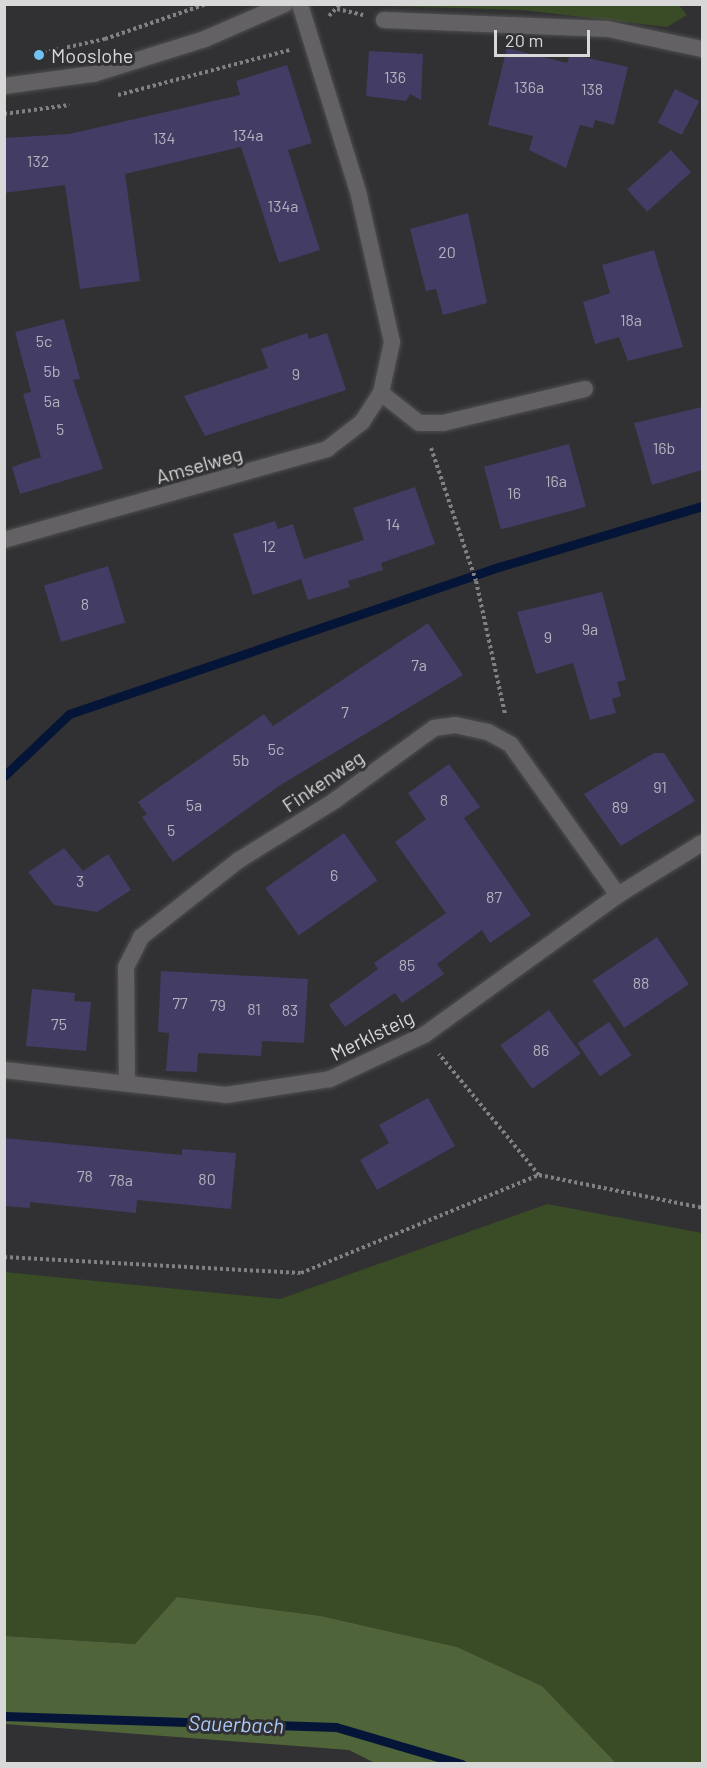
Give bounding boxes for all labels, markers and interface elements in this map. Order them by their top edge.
scale bar [497,18,593,56]
text: 20 m [505,29,543,51]
place label: Mooslohe [51,43,134,67]
marker: Mooslohe [32,48,46,62]
house number: 136 [384,67,406,87]
house number: 136a [514,77,544,97]
house number: 138 [581,79,603,99]
house number: 134a [233,125,263,145]
house number: 134 [153,128,175,148]
house number: 132 [27,151,49,171]
house number: 134a [268,196,298,216]
house number: 20 [438,242,456,262]
house number: 18a [620,310,642,330]
house number: 5c [36,331,52,351]
house number: 5b [44,361,60,381]
house number: 9 [292,364,300,384]
house number: 5a [44,391,60,411]
house number: 5 [56,419,64,439]
house number: 16b [653,438,675,458]
street label: Amselweg [153,441,245,489]
house number: 16a [545,471,567,491]
house number: 16 [507,483,521,503]
house number: 14 [386,514,400,534]
house number: 12 [262,536,276,556]
house number: 8 [81,594,89,614]
house number: 9a [582,619,598,639]
house number: 9 [544,627,552,647]
house number: 7a [411,655,427,675]
house number: 7 [341,702,349,722]
house number: 5c [268,739,284,759]
street label: Finkenweg [278,745,368,817]
house number: 5b [233,750,249,770]
house number: 91 [653,777,667,797]
house number: 8 [440,790,448,810]
house number: 5a [186,795,202,815]
house number: 89 [612,797,628,817]
house number: 5 [167,820,175,840]
house number: 6 [330,865,338,885]
house number: 3 [76,871,84,891]
house number: 87 [486,887,502,907]
house number: 85 [399,955,415,975]
house number: 88 [633,973,649,993]
house number: 77 [172,993,188,1013]
house number: 79 [210,995,226,1015]
house number: 81 [247,999,261,1019]
house number: 83 [282,1000,298,1020]
street label: Merklsteig [326,1005,418,1065]
house number: 75 [51,1014,67,1034]
house number: 86 [533,1040,549,1060]
house number: 78 [77,1166,93,1186]
house number: 80 [198,1169,216,1189]
house number: 78a [109,1170,133,1190]
water label: Sauerbach [188,1710,284,1738]

